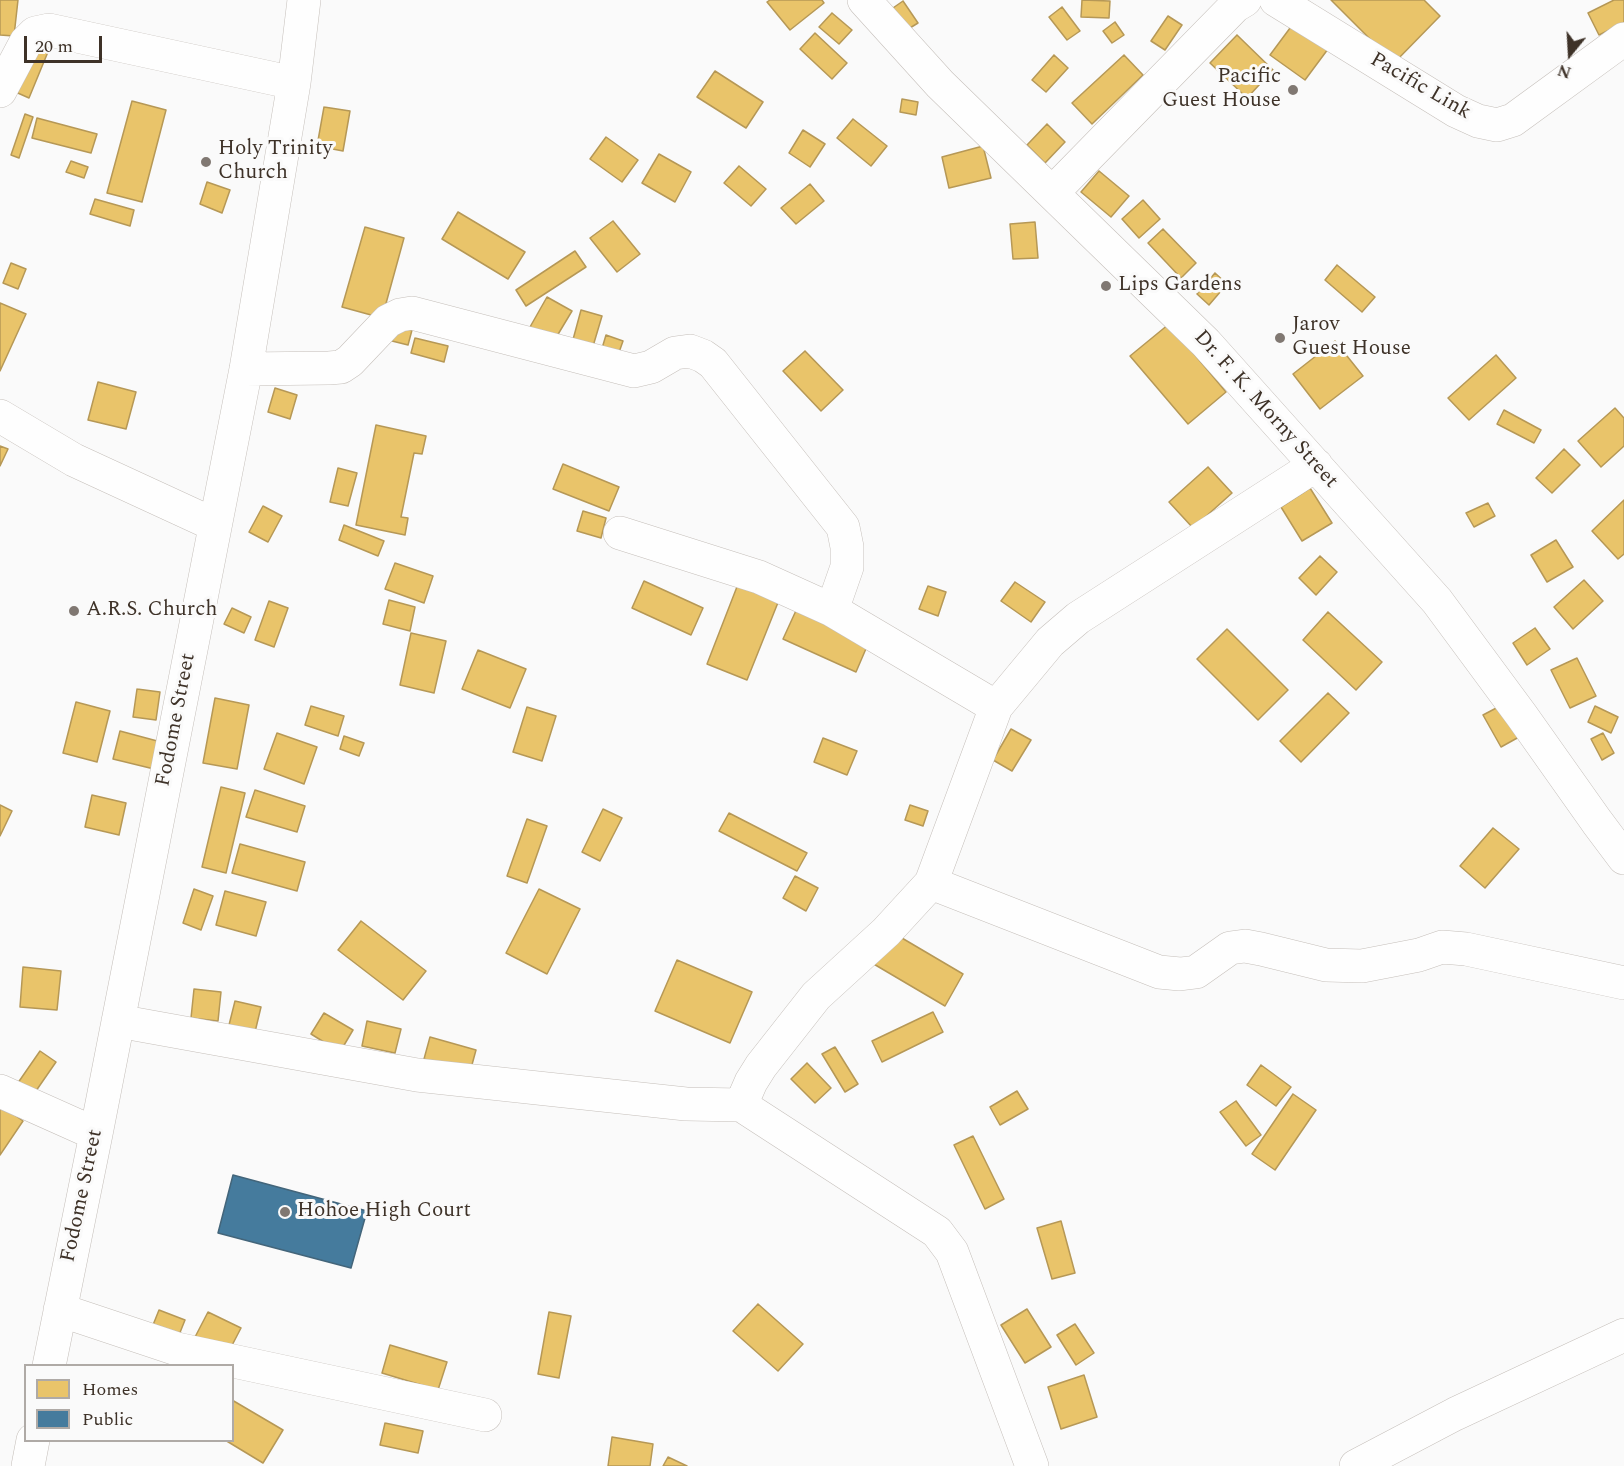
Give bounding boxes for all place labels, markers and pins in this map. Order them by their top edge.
place label: Pacific Guest House [1162,65,1281,115]
marker: Pacific Guest House [1286,83,1300,97]
place label: Holy Trinity Church [218,137,332,187]
marker: Holy Trinity Church [199,155,213,169]
place label: Lips Gardens [1118,273,1242,299]
marker: Lips Gardens [1099,279,1113,293]
place label: Jarov Guest House [1292,313,1411,363]
marker: Jarov Guest House [1273,331,1287,345]
place label: A.R.S. Church [86,598,217,624]
marker: A.R.S. Church [67,604,81,618]
place label: Hohoe High Court [297,1199,471,1225]
marker: Hohoe High Court [278,1205,292,1219]

